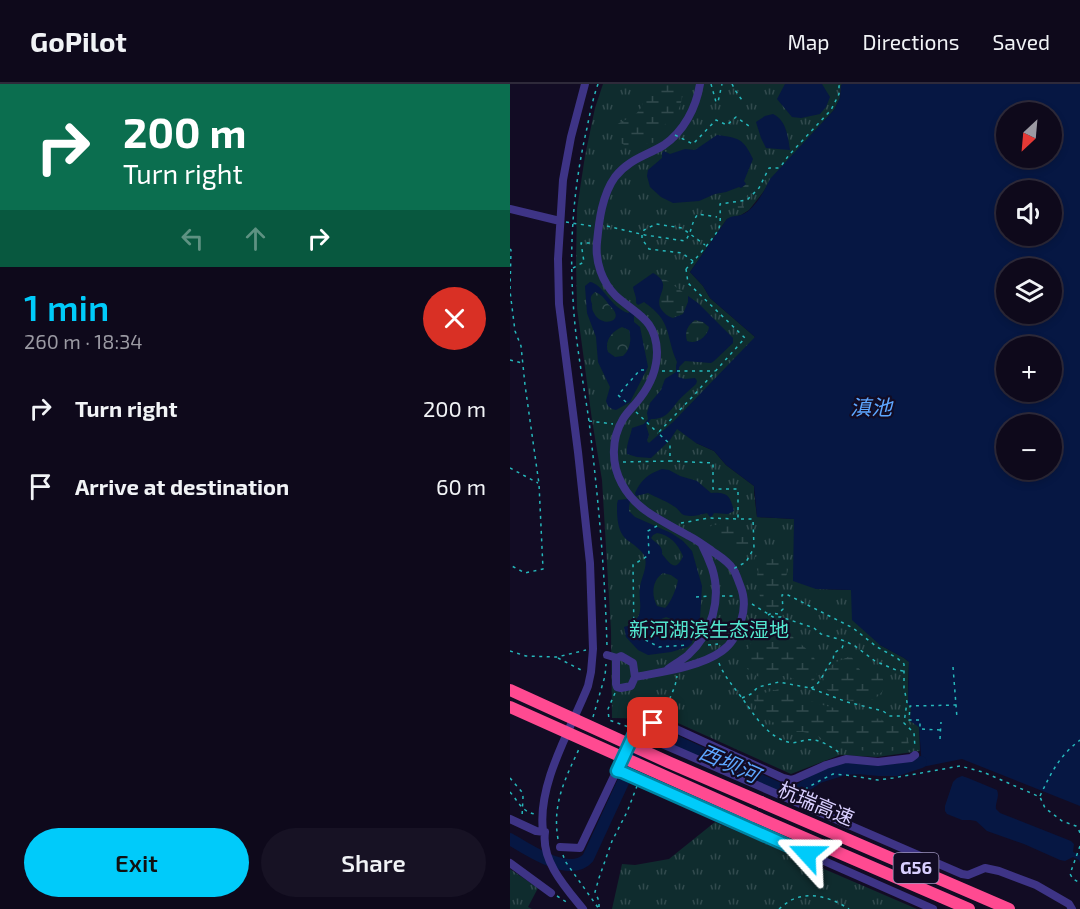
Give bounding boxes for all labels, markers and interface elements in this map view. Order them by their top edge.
text: GoPilot [30,24,127,58]
text: Map [787,29,830,54]
text: Directions [863,29,959,54]
text: Saved [992,29,1050,54]
north arrow [996,102,1062,168]
map controls [996,102,1062,480]
text: 200 m [123,106,246,156]
icon: right [24,108,102,186]
text: Turn right [123,157,243,189]
button: sound [996,180,1062,246]
icon: left [176,222,209,255]
icon: ahead [239,222,272,255]
icon: right [302,222,335,255]
button: layers [996,258,1062,324]
text: 1 min [24,285,109,328]
button: close [423,287,486,350]
text: 260 m · 18:34 [24,329,143,353]
button: + [996,336,1062,402]
icon: right [24,392,57,425]
water label: 滇池 [850,394,894,419]
text: Turn right [75,395,177,421]
text: 200 m [423,395,486,421]
button: − [996,414,1062,480]
icon: arrive [24,470,57,503]
text: Arrive at destination [75,473,289,499]
text: 60 m [436,473,486,499]
park label: 新河湖滨生态湿地 [629,617,789,641]
pin [627,697,678,748]
icon: arrive [636,706,669,739]
water label: 西坝河 [696,738,767,788]
street label: 杭瑞高速 [775,776,858,830]
position arrow [775,822,839,886]
button: Exit [24,828,249,897]
button: Share [261,828,486,897]
road number: G56 [894,853,938,883]

